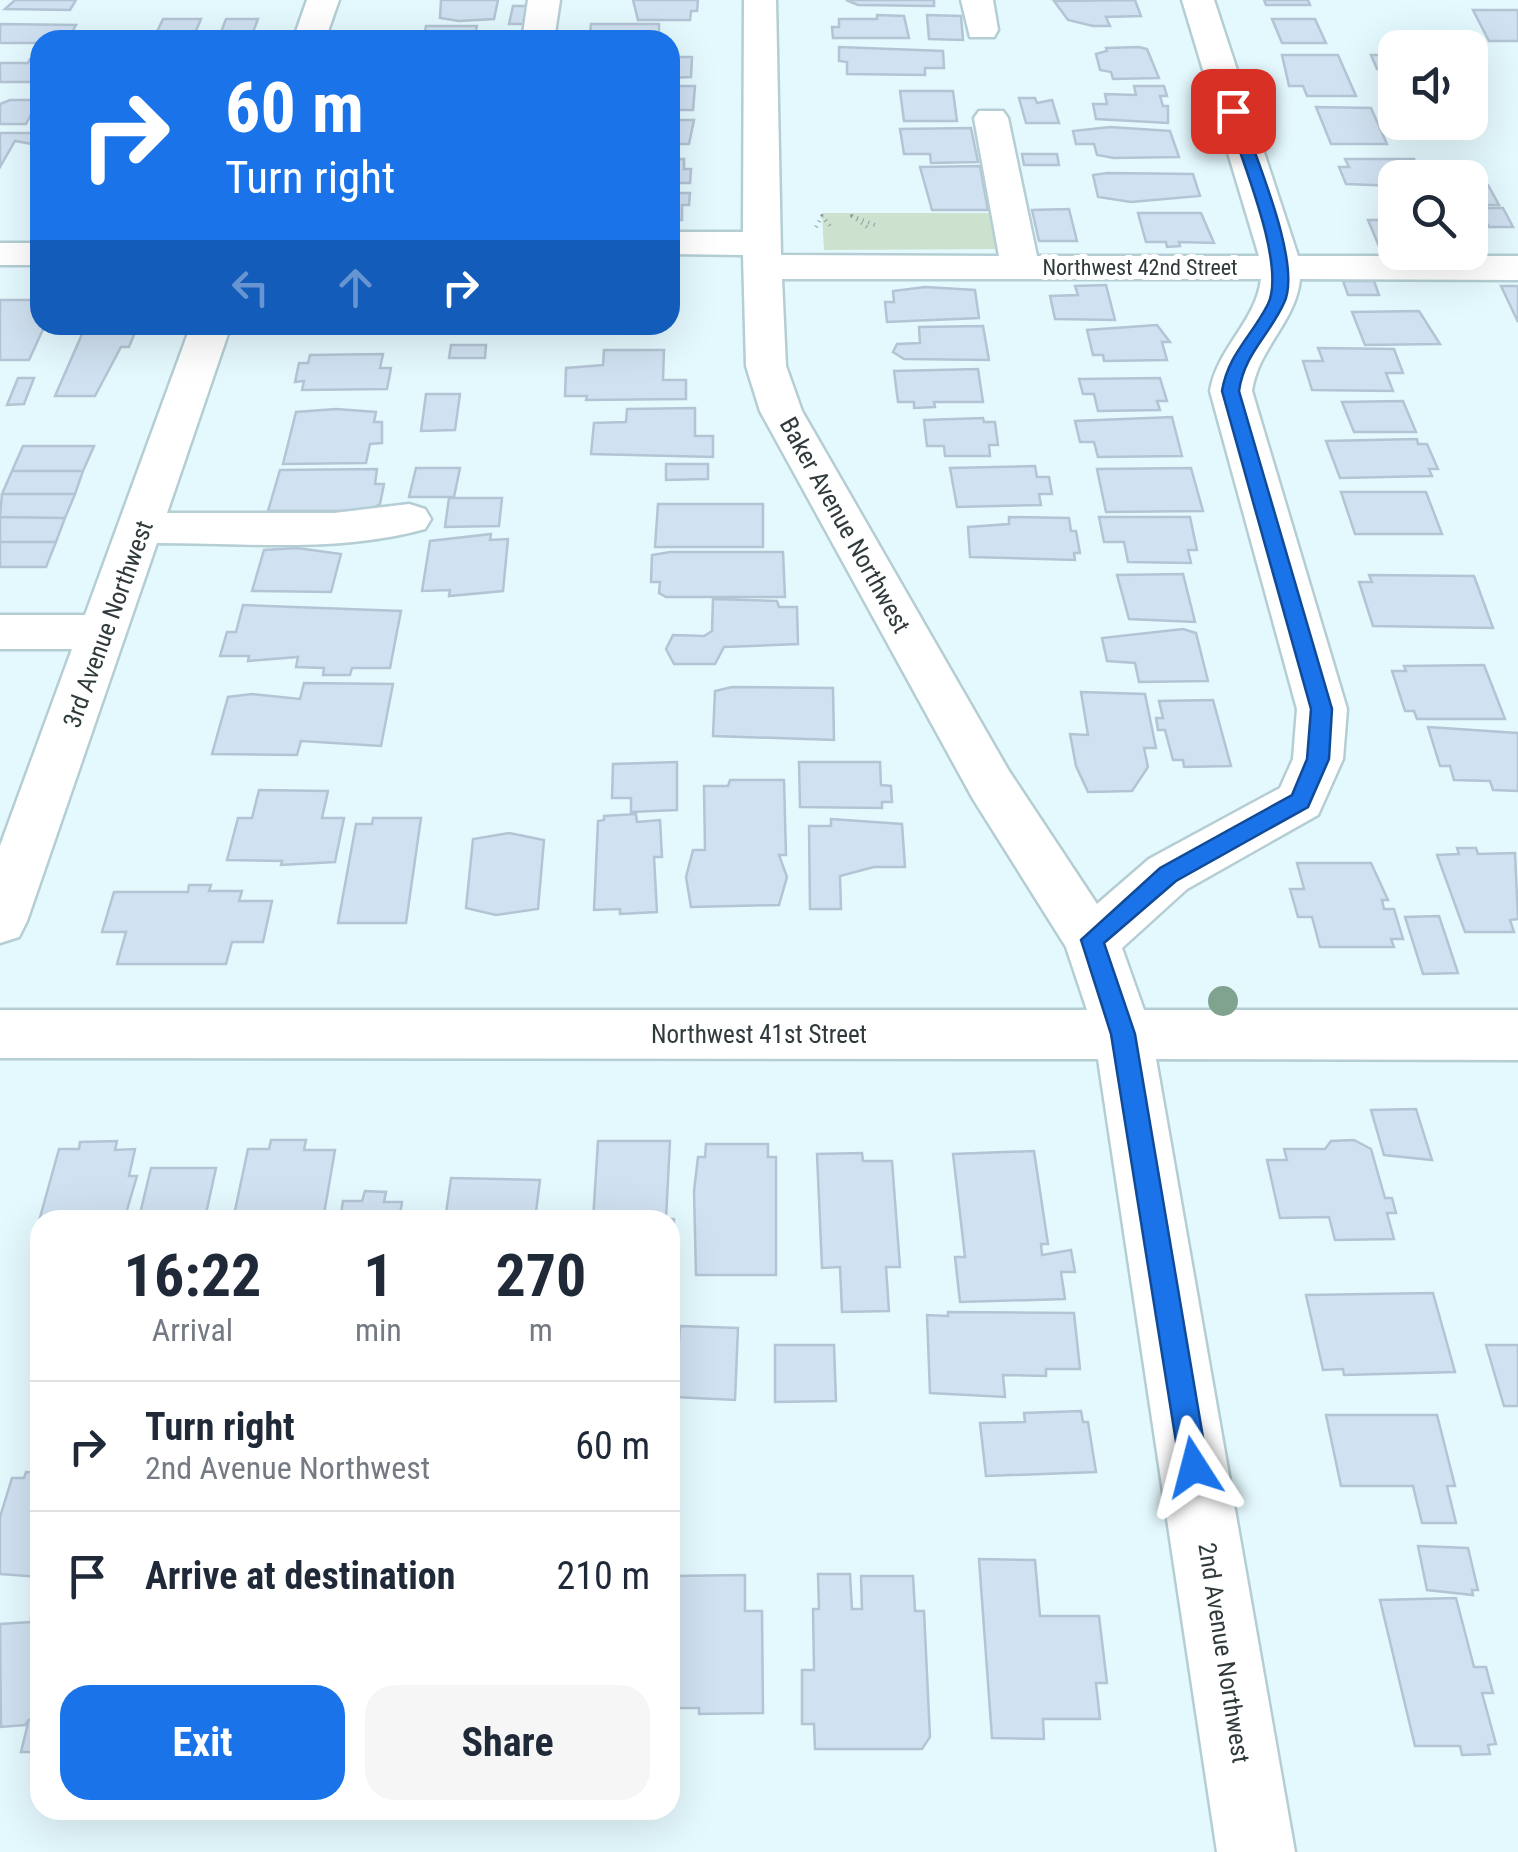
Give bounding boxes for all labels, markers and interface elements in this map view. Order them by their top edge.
map controls [1378,30,1488,270]
button: sound [1378,30,1488,140]
text: 60 m [225,67,364,149]
pin [1191,69,1276,154]
icon: right [60,70,190,200]
icon: arrive [1206,84,1261,139]
text: Turn right [225,151,395,204]
button: search [1378,160,1488,270]
street label: Northwest 42nd Street [1042,255,1238,280]
icon: left [223,260,278,315]
icon: ahead [328,260,383,315]
icon: right [433,260,488,315]
street label: Baker Avenue Northwest [774,412,916,638]
street label: 3rd Avenue Northwest [57,517,159,731]
street label: Northwest 41st Street [651,1020,867,1049]
text: 16:22 [124,1240,261,1311]
text: 1 [363,1240,394,1311]
text: 270 [495,1240,586,1311]
text: Arrival [152,1311,233,1349]
text: min [355,1311,402,1349]
text: m [529,1311,553,1349]
text: Turn right [145,1405,295,1449]
position arrow [1142,1415,1246,1519]
icon: right [60,1419,115,1474]
text: 60 m [575,1424,650,1468]
text: 2nd Avenue Northwest [145,1449,430,1487]
street label: 2nd Avenue Northwest [1192,1541,1256,1765]
icon: arrive [60,1549,115,1604]
text: Arrive at destination [145,1554,455,1598]
text: 210 m [556,1554,650,1598]
button: Exit [60,1685,345,1800]
button: Share [365,1685,650,1800]

